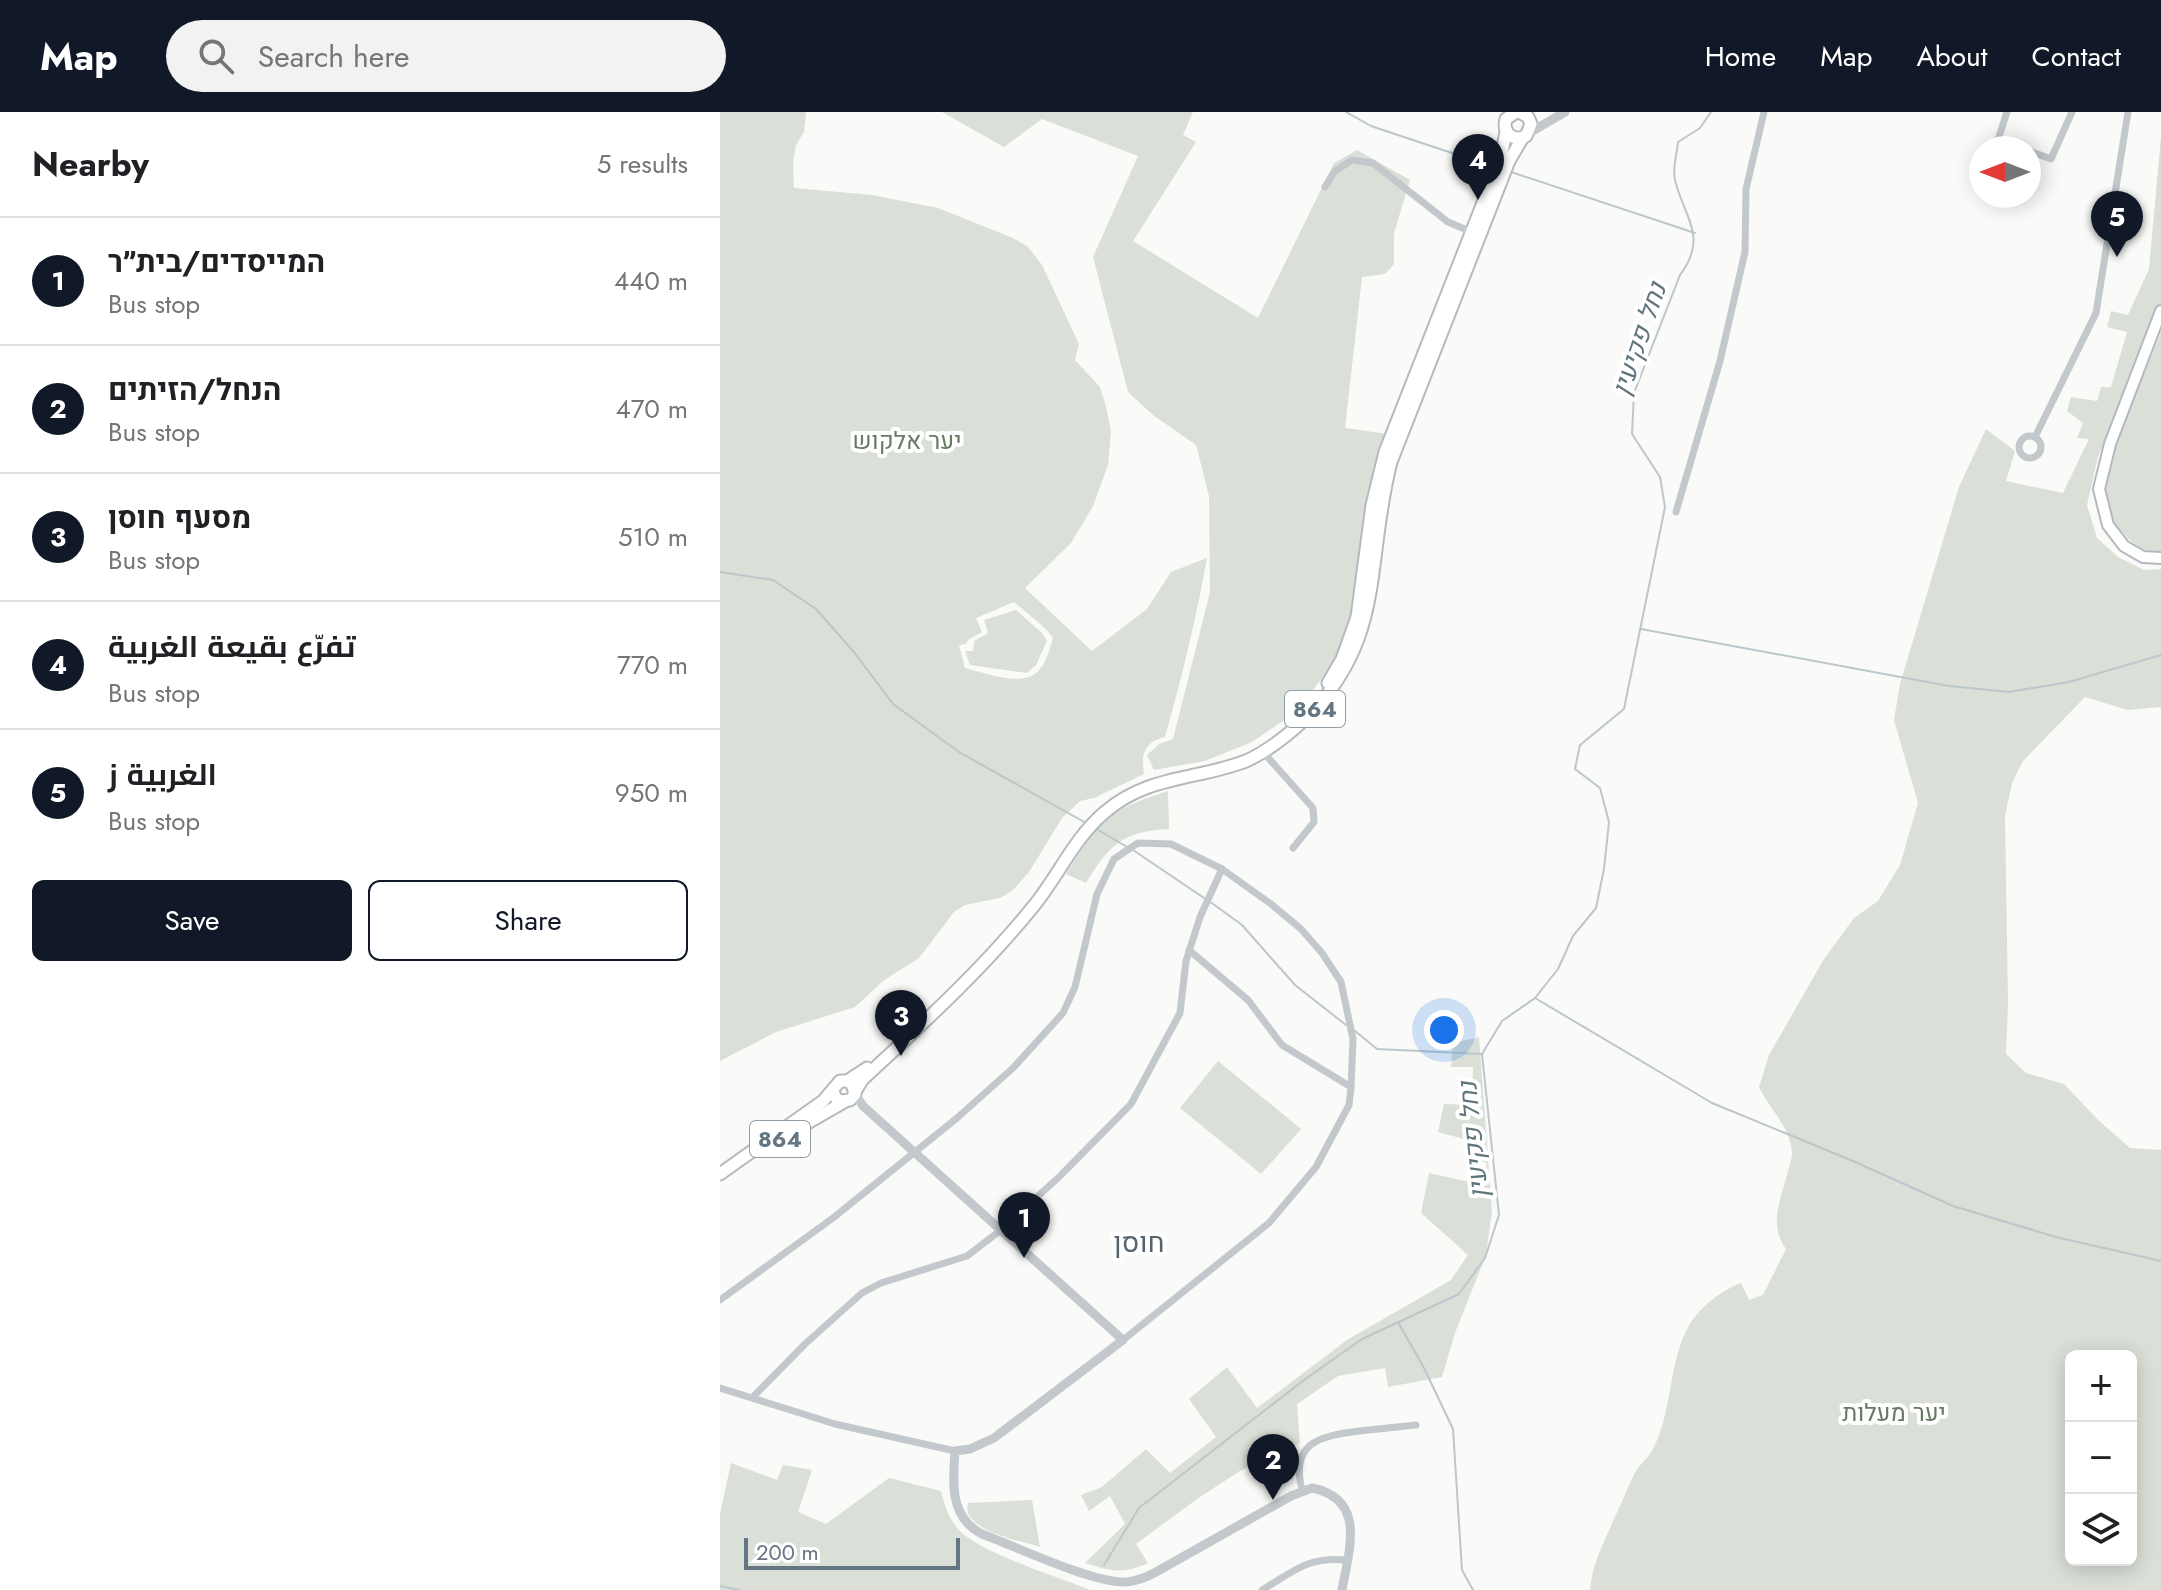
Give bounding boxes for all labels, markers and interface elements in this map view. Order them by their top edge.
search box [166,20,726,92]
text: Map [40,29,118,84]
icon: search [194,34,238,78]
text: Search here [258,35,410,78]
text: Home [1705,36,1776,77]
text: Map [1820,36,1872,77]
text: About [1916,36,1988,77]
text: Contact [2032,36,2121,77]
pin: 4 [1452,134,1504,200]
north arrow [1969,136,2041,208]
text: Nearby [32,140,149,189]
text: 5 results [597,145,688,183]
pin: 5 [2091,191,2143,257]
text: המייסדים/בית״ר [108,240,325,283]
text: 1 [51,262,65,300]
text: 440 m [614,262,688,300]
water label: נחל פקיעין [1602,276,1677,401]
text: Bus stop [108,285,200,323]
text: הנחל/הזיתים [108,368,281,411]
text: 2 [49,390,67,428]
text: 470 m [616,390,688,428]
text: Bus stop [108,413,200,451]
park label: יער אלקוש [853,423,961,458]
text: מסעף חוסן [108,496,251,539]
text: 3 [50,518,66,556]
text: 510 m [618,518,688,556]
text: Bus stop [108,541,200,579]
text: تفرّع بقيعة الغربية [108,625,356,668]
text: 4 [49,646,67,684]
text: 770 m [617,646,688,684]
text: Bus stop [108,674,200,712]
road number: 864 [1285,691,1345,727]
text: الغربية ز [108,753,217,796]
text: 5 [50,774,66,812]
text: 950 m [615,774,688,812]
text: Bus stop [108,802,200,840]
button: Save [32,880,352,961]
button: Share [368,880,688,961]
pin: 3 [875,990,927,1056]
your location [1424,1010,1464,1050]
water label: נחל פקיעין [1448,1078,1498,1200]
road number: 864 [750,1121,810,1157]
pin: 1 [998,1192,1050,1258]
district label: חוסן [1113,1222,1165,1263]
map controls [2065,1350,2137,1566]
button: + [2065,1350,2137,1422]
park label: יער מעלות [1842,1395,1946,1430]
button: − [2065,1422,2137,1494]
pin: 2 [1247,1434,1299,1500]
button: layers [2065,1494,2137,1566]
scale bar [744,1534,960,1570]
text: 200 m [756,1536,819,1568]

